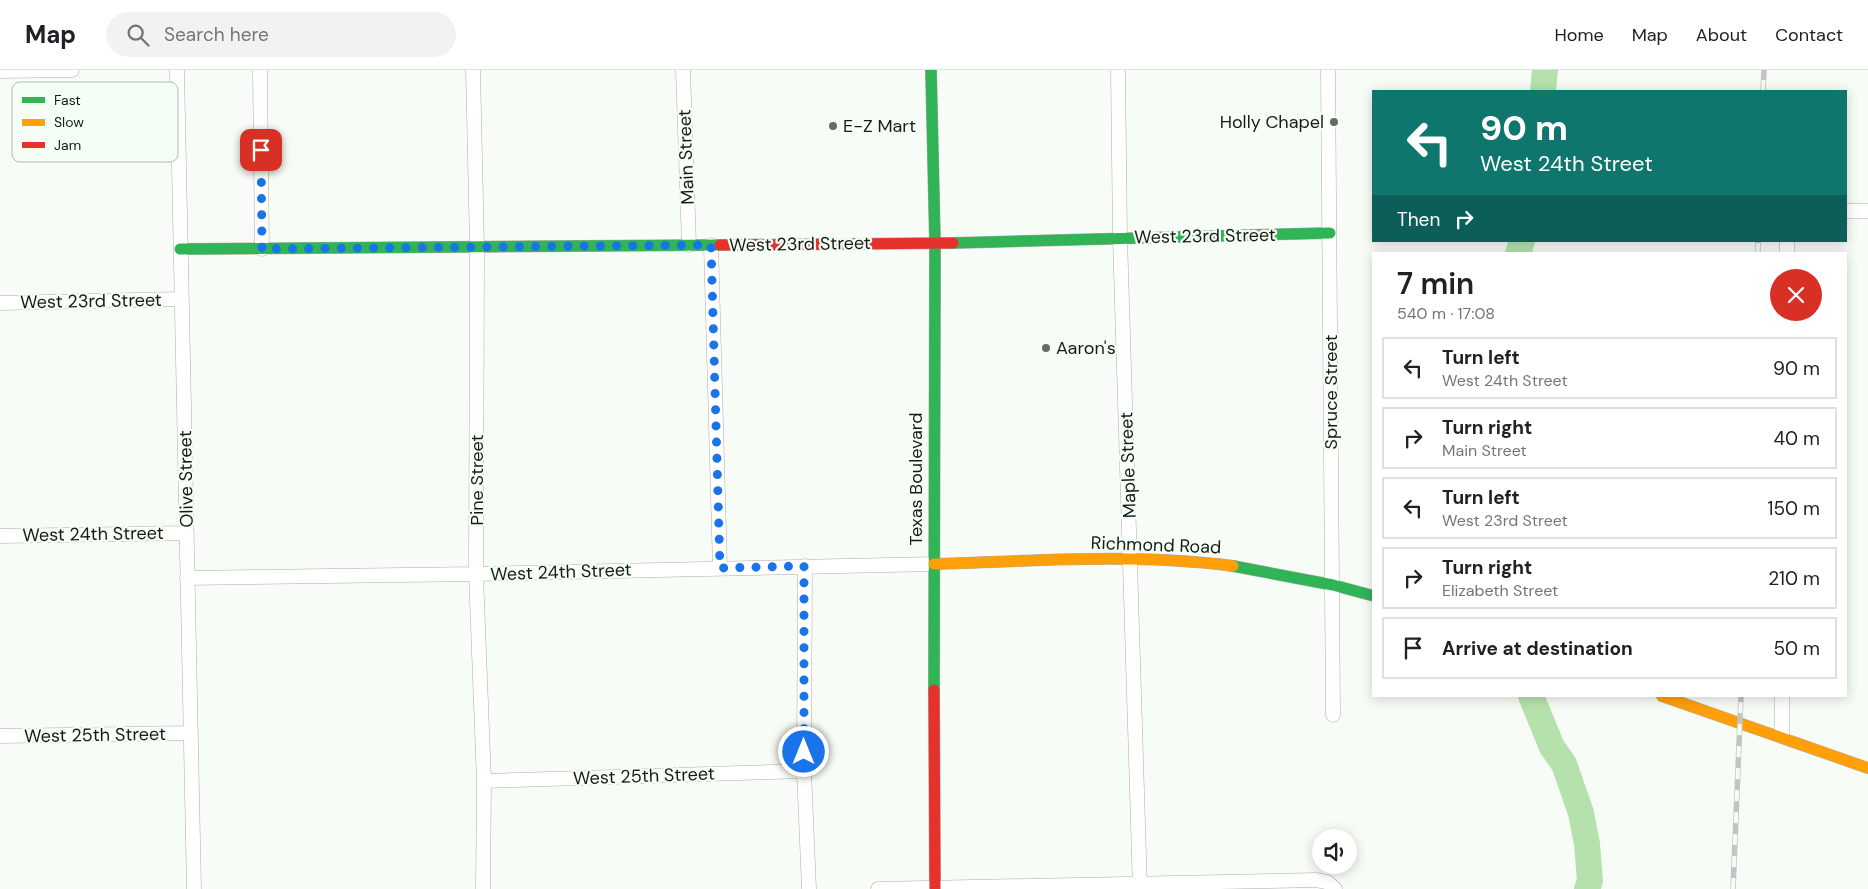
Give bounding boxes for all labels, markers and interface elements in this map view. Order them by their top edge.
search box [106,12,456,57]
text: Map [25,19,76,50]
icon: search [124,21,152,49]
text: Search here [164,22,269,47]
text: Home [1554,23,1604,47]
text: Map [1632,23,1668,47]
text: About [1696,23,1747,47]
text: Contact [1775,23,1843,47]
legend [12,82,178,162]
text: Fast [54,91,81,109]
text: 90 m [1480,105,1568,151]
street label: Main Street [672,109,700,205]
place label: Holly Chapel [1220,110,1324,134]
icon: left [1397,110,1462,175]
text: Slow [54,113,84,131]
place label: E-Z Mart [843,114,916,138]
marker: Holly Chapel [1328,116,1340,128]
marker: E-Z Mart [827,120,839,132]
pin [240,129,282,171]
text: Jam [54,136,81,154]
icon: arrive [247,136,275,164]
text: West 24th Street [1480,149,1653,178]
icon: right [1450,205,1478,233]
text: Then [1397,207,1440,232]
street label: West 23rd Street [1134,223,1276,249]
street label: West 23rd Street [729,231,871,257]
text: 7 min [1397,264,1474,303]
button: close [1770,269,1822,321]
street label: West 23rd Street [20,288,162,314]
text: 540 m · 17:08 [1397,303,1495,324]
street label: Spruce Street [1319,334,1343,450]
place label: Aaron's [1056,336,1116,360]
marker: Aaron's [1040,342,1052,354]
text: Turn left [1442,345,1520,370]
icon: left [1399,354,1427,382]
text: 90 m [1773,356,1820,381]
text: West 24th Street [1442,370,1568,391]
street label: Maple Street [1114,411,1142,519]
street label: Texas Boulevard [904,413,928,545]
text: Turn right [1442,415,1532,440]
icon: right [1399,424,1427,452]
text: 40 m [1773,426,1820,451]
street label: Olive Street [173,430,199,528]
street label: Pine Street [465,434,489,526]
text: Main Street [1442,440,1527,461]
text: Turn left [1442,485,1520,510]
icon: left [1399,494,1427,522]
text: 150 m [1768,496,1820,521]
text: West 23rd Street [1442,510,1568,531]
street label: West 24th Street [22,521,164,547]
street label: Richmond Road [1090,531,1222,559]
text: Turn right [1442,555,1532,580]
street label: West 24th Street [490,558,632,586]
icon: right [1399,564,1427,592]
text: 210 m [1768,566,1820,591]
text: Elizabeth Street [1442,580,1558,601]
icon: arrive [1399,634,1427,662]
text: Arrive at destination [1442,636,1633,661]
text: 50 m [1773,636,1820,661]
street label: West 25th Street [24,722,166,748]
position arrow [777,725,829,777]
street label: West 25th Street [573,762,715,790]
map controls [1312,829,1357,874]
button: sound [1312,829,1357,874]

